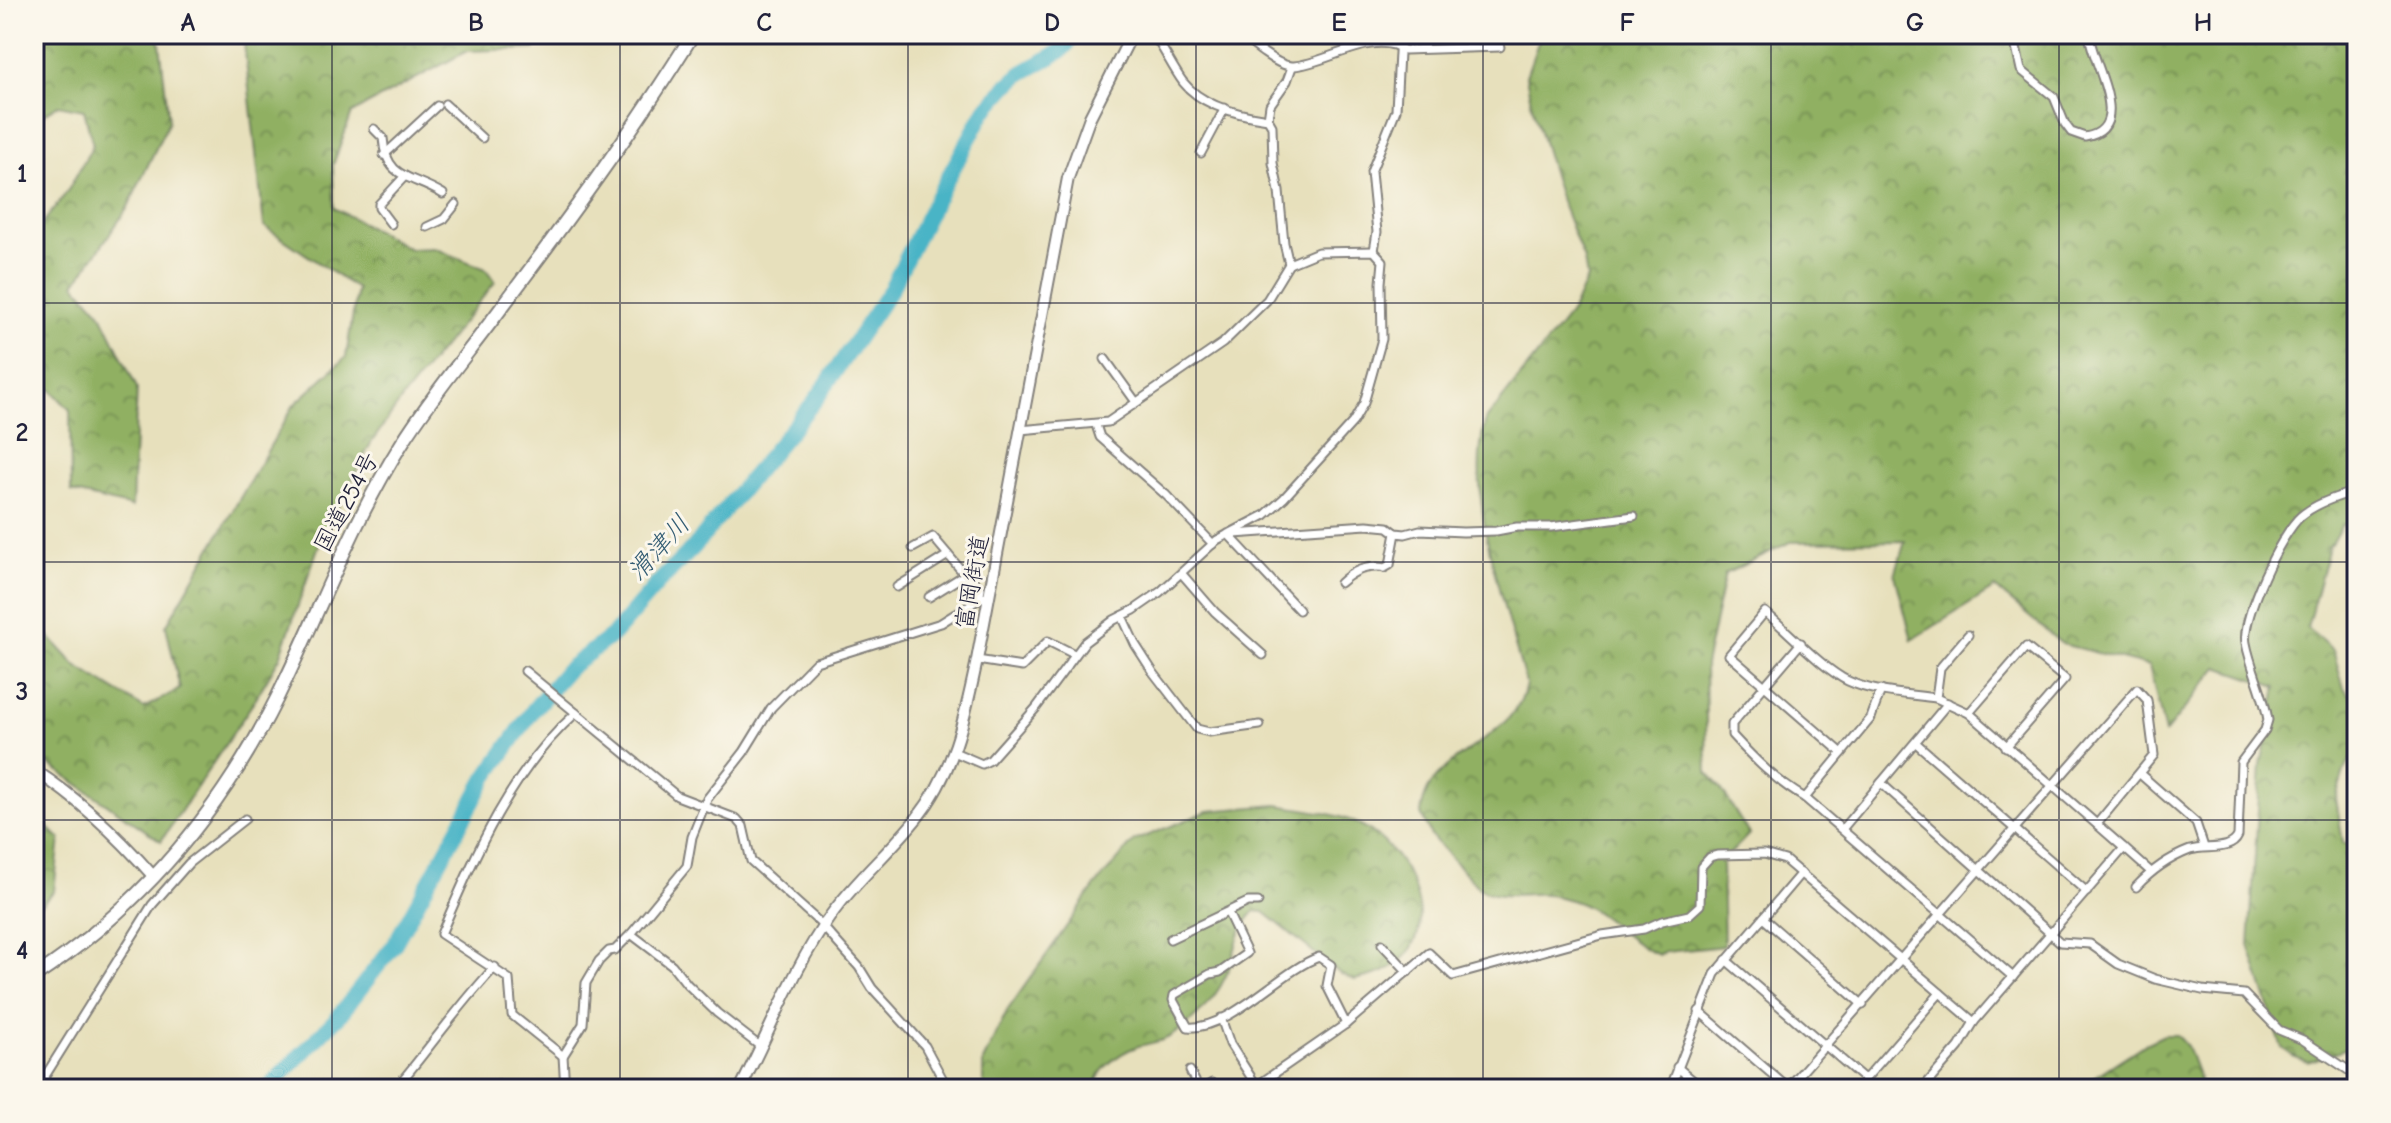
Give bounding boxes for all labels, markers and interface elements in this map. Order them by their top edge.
text: A [181,8,196,38]
text: B [468,8,484,38]
text: C [756,8,772,38]
text: D [1044,8,1060,38]
text: E [1331,8,1347,38]
text: F [1619,8,1635,38]
text: G [1906,8,1924,38]
text: H [2194,8,2212,38]
text: 1 [17,159,27,189]
text: 2 [16,418,28,448]
street label: 国道254号 [308,447,384,557]
water label: 滑津川 [622,509,696,587]
street label: 富岡街道 [950,532,994,632]
text: 3 [16,677,28,707]
text: 4 [16,936,28,966]

